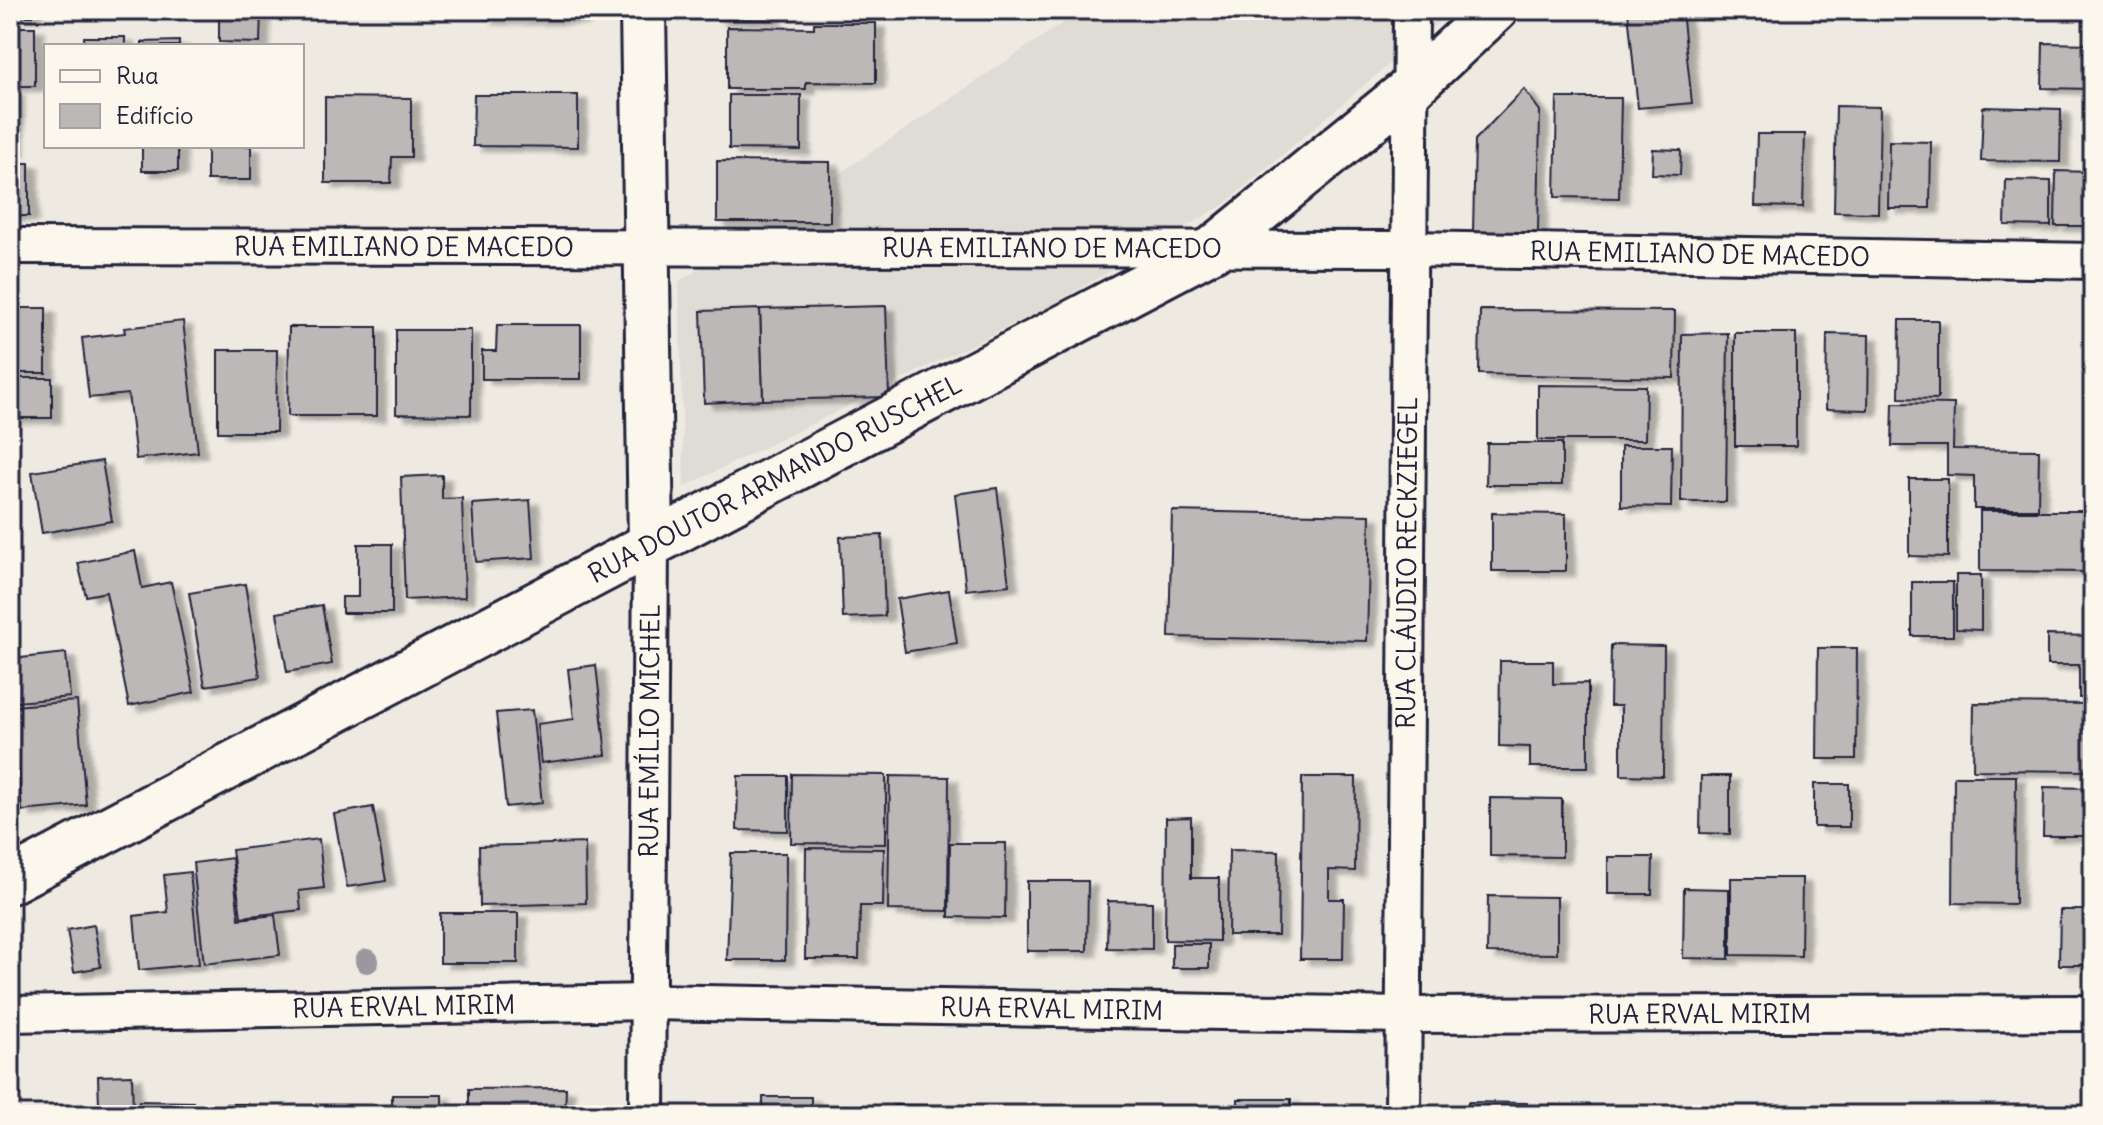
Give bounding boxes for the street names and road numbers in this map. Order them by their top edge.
street label: RUA EMILIANO DE MACEDO [234,229,574,263]
street label: RUA EMILIANO DE MACEDO [882,231,1222,265]
street label: RUA EMILIANO DE MACEDO [1530,234,1870,273]
street label: RUA DOUTOR ARMANDO RUSCHEL [582,367,967,590]
street label: RUA CLÁUDIO RECKZIEGEL [1388,397,1424,729]
street label: RUA EMÍLIO MICHEL [631,604,667,858]
street label: RUA ERVAL MIRIM [292,987,516,1025]
street label: RUA ERVAL MIRIM [940,990,1164,1027]
street label: RUA ERVAL MIRIM [1588,997,1811,1030]

